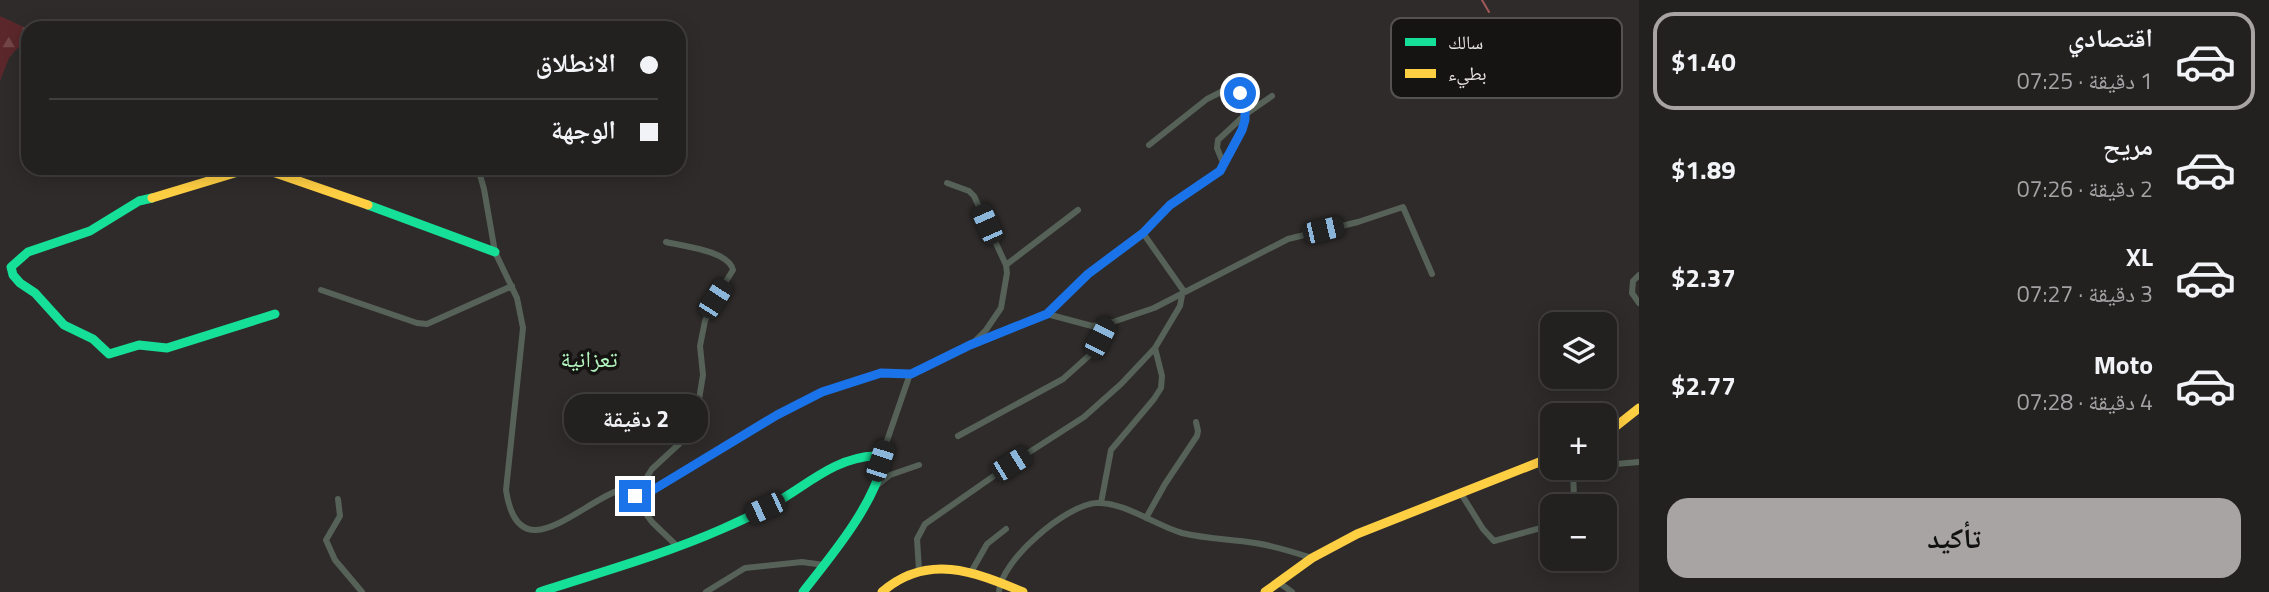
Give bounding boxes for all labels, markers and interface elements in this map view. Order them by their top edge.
legend [1391,18,1622,98]
text: اقتصادي [2068,18,2153,57]
text: سالك [1448,27,1483,56]
icon: car [2174,30,2237,93]
text: $1.40 [1671,42,1736,81]
text: الانطلاق [536,43,616,82]
text: بطيء [1448,58,1487,89]
text: 1 دقيقة · 07:25 [2017,63,2153,98]
route start [1224,77,1256,109]
text: الوجهة [551,110,616,149]
text: مريح [2103,126,2153,165]
icon: car [2174,138,2237,201]
text: $1.89 [1671,150,1736,189]
text: 2 دقيقة · 07:26 [2017,171,2153,206]
car [969,201,1006,247]
car [1301,215,1346,245]
text: XL [2126,237,2153,276]
icon: car [2174,246,2237,309]
text: $2.37 [1671,258,1736,297]
car [695,276,736,322]
text: 3 دقيقة · 07:27 [2017,276,2153,311]
map controls [1540,312,1617,571]
button: layers [1540,312,1617,389]
car [1082,315,1119,361]
district label: تعزانية [560,341,618,376]
text: Moto [2094,345,2153,384]
icon: car [2174,354,2237,417]
text: $2.77 [1671,366,1736,405]
text: 4 دقيقة · 07:28 [2017,384,2153,419]
callout: 2 دقيقة [563,394,707,444]
text: 2 دقيقة [603,401,669,436]
button: + [1540,403,1617,480]
car [864,438,897,484]
car [988,444,1035,484]
route end [619,480,651,512]
car [742,490,789,526]
button: − [1540,494,1617,571]
button: تأكيد [1667,498,2241,578]

